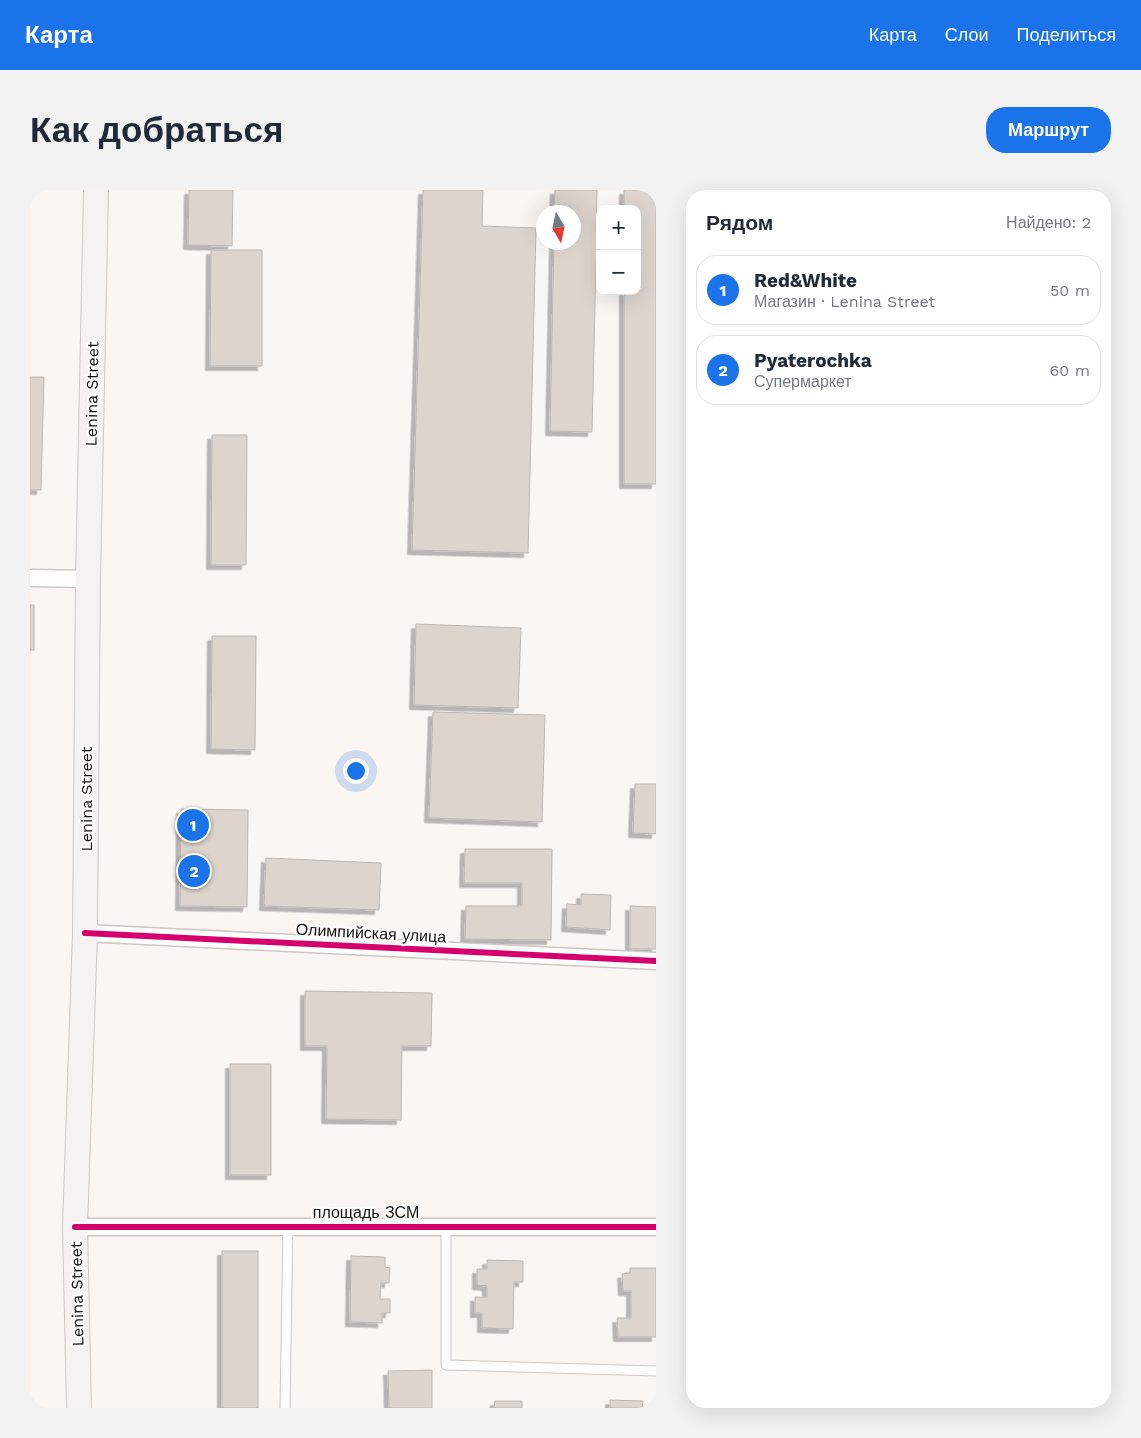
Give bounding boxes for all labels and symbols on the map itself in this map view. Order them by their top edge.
north arrow [536,205,581,250]
street label: Lenina Street [82,341,102,447]
street label: Lenina Street [77,746,96,851]
your location [343,758,369,784]
pin: 1 [177,806,209,844]
pin: 2 [178,852,210,890]
street label: Олимпийская улица [295,920,447,946]
street label: площадь ЗСМ [313,1203,419,1222]
street label: Lenina Street [67,1241,87,1347]

